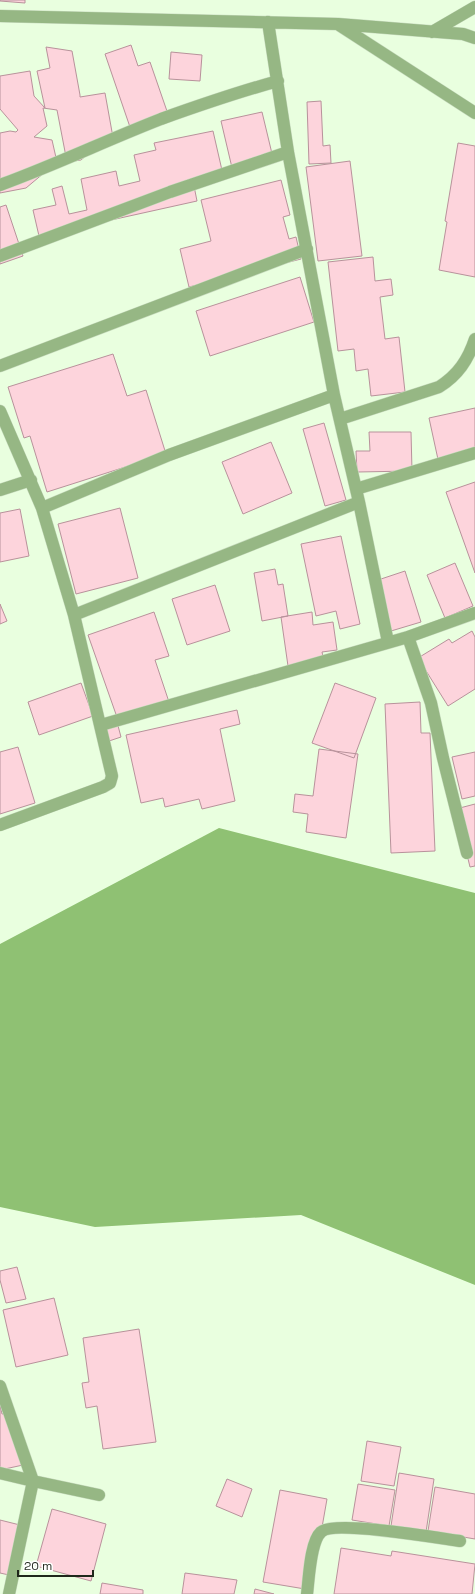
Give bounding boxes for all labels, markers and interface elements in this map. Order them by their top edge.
scale bar [18,1552,93,1578]
text: 20 m [24,1558,52,1574]

